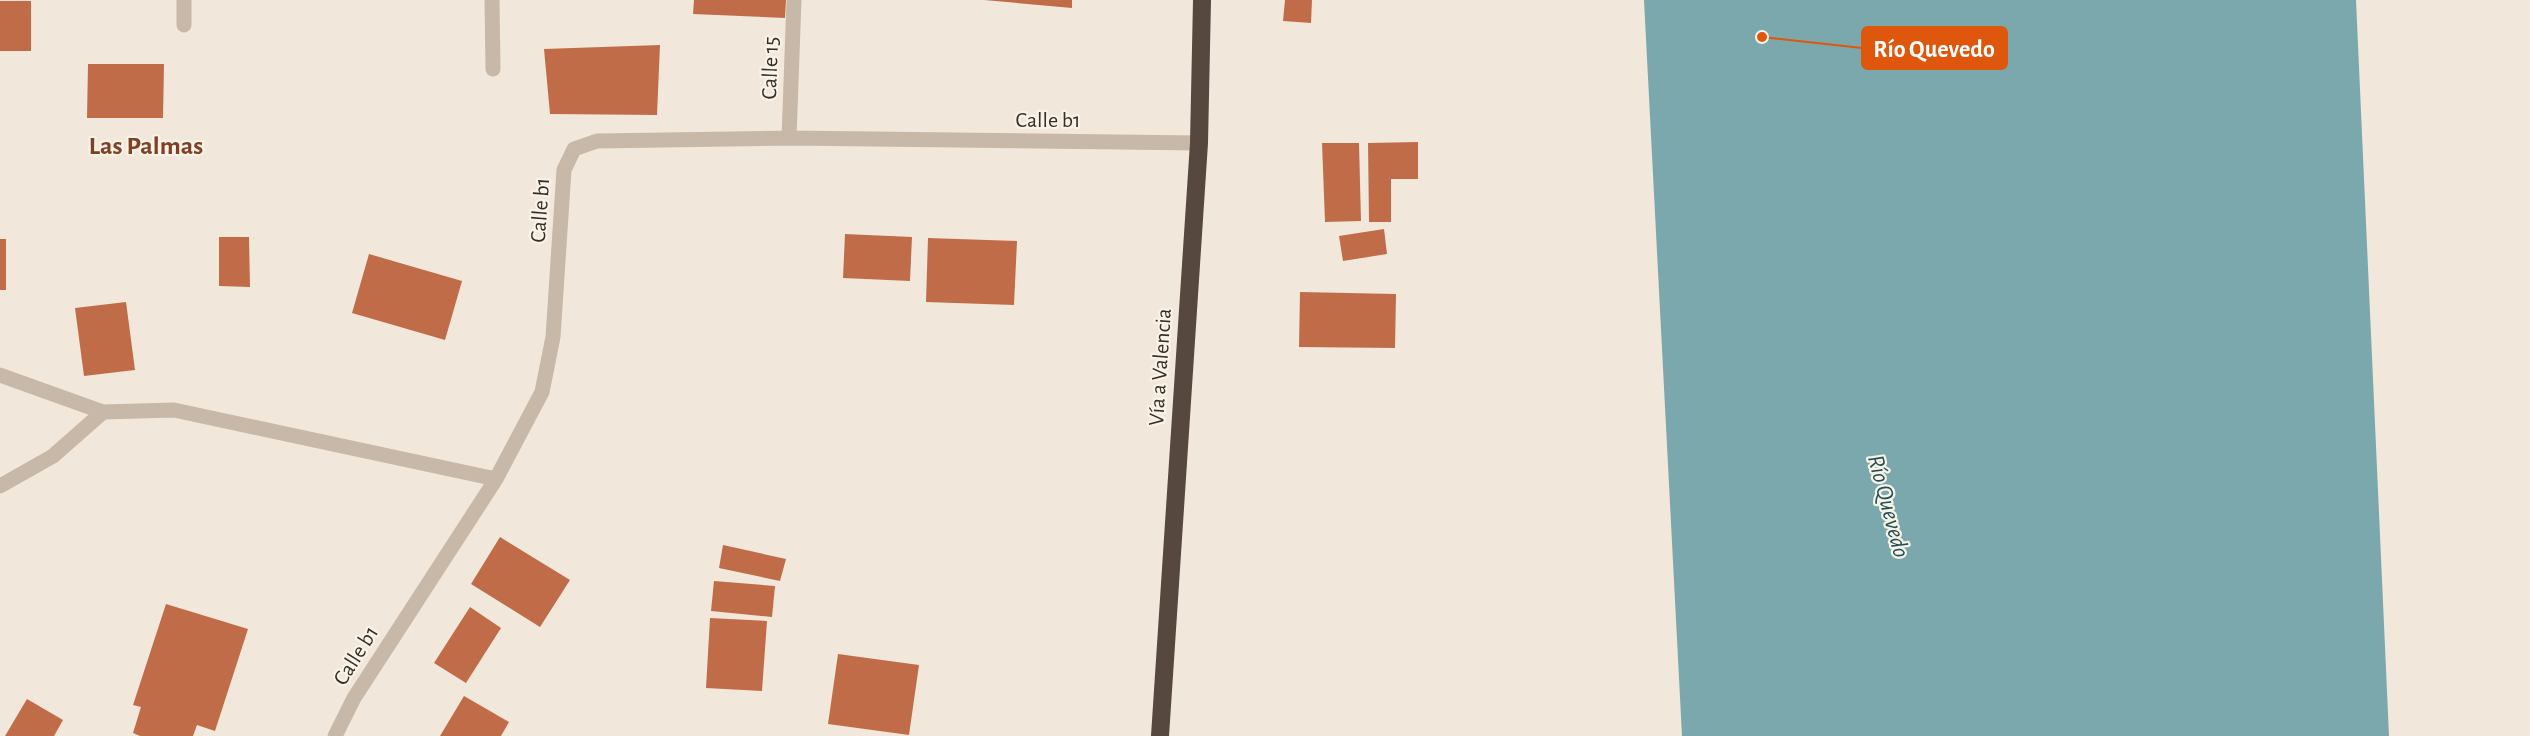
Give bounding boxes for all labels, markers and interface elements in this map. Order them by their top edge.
callout: Río Quevedo [1862,27,2007,69]
street label: Calle 15 [758,36,782,100]
text: Río Quevedo [1873,38,1995,62]
street label: Calle b1 [1015,109,1081,131]
district label: Las Palmas [89,133,203,159]
street label: Calle b1 [527,177,553,243]
street label: Vía a Valencia [1145,308,1175,426]
water label: Río Quevedo [1863,452,1913,560]
street label: Calle b1 [329,622,382,689]

